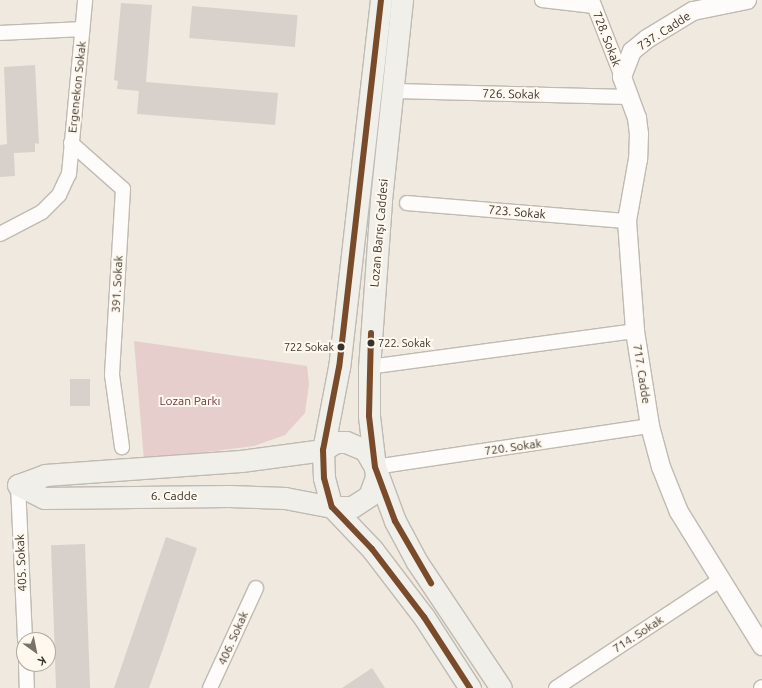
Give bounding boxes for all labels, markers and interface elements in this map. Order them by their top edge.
street label: 737. Cadde [635,9,693,53]
street label: 728. Sokak [590,10,624,68]
street label: Ergenekon Sokak [65,40,89,134]
street label: 726. Sokak [482,86,540,102]
street label: Lozan Barışı Caddesi [367,178,391,288]
street label: 723. Sokak [488,202,546,222]
street label: 391. Sokak [108,255,126,313]
place label: 722. Sokak [378,336,431,350]
marker: 722. Sokak [366,338,376,348]
place label: 722 Sokak [284,340,334,354]
marker: 722 Sokak [336,342,346,352]
street label: 717. Cadde [630,343,654,405]
park label: Lozan Parkı [159,394,221,408]
street label: 720. Sokak [483,436,543,458]
street label: 6. Cadde [151,489,197,503]
street label: 405. Sokak [12,534,30,592]
street label: 406. Sokak [215,609,251,667]
street label: 714. Sokak [610,612,666,656]
north arrow [16,632,56,672]
text: K [36,654,48,668]

